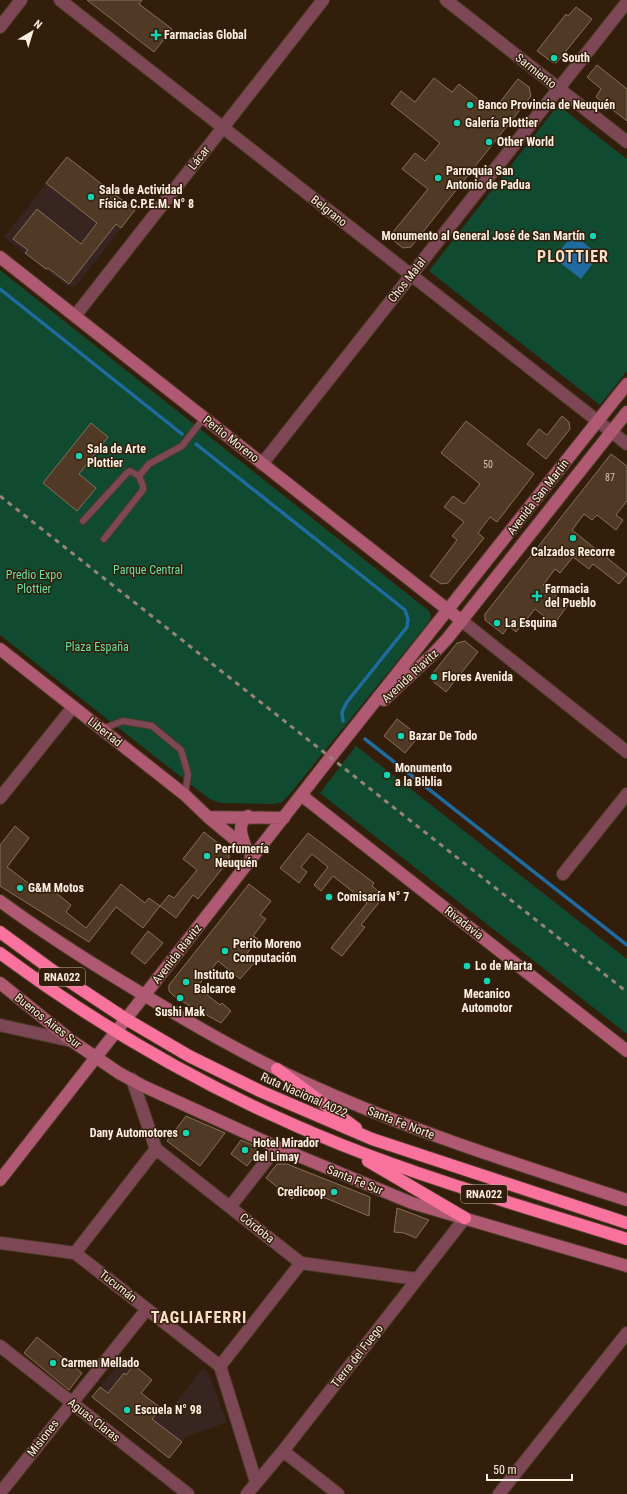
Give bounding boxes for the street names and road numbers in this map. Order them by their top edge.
street label: Sarmiento [513,51,559,91]
street label: Lácar [185,143,213,173]
street label: Belgrano [308,193,350,229]
street label: Chos Malal [385,255,429,305]
street label: Perito Moreno [200,413,262,465]
street label: Avenida San Martín [504,456,572,537]
street label: Avenida Riavitz [379,646,441,706]
street label: Libertad [85,714,125,750]
street label: Rivadavia [442,904,486,943]
street label: Avenida Riavitz [149,921,205,987]
road number: RNA022 [39,968,85,986]
street label: Buenos Aires Sur [12,991,84,1052]
street label: Ruta Nacional A022 [258,1070,350,1120]
street label: Santa Fe Norte [366,1104,437,1142]
street label: Santa Fe Sur [325,1162,386,1198]
road number: RNA022 [461,1185,507,1203]
street label: Córdoba [237,1210,277,1246]
street label: Tucumán [97,1267,140,1305]
street label: Tierra del Fuego [328,1322,386,1390]
street label: Aguas Claras [65,1395,123,1445]
street label: Misiones [24,1417,62,1459]

